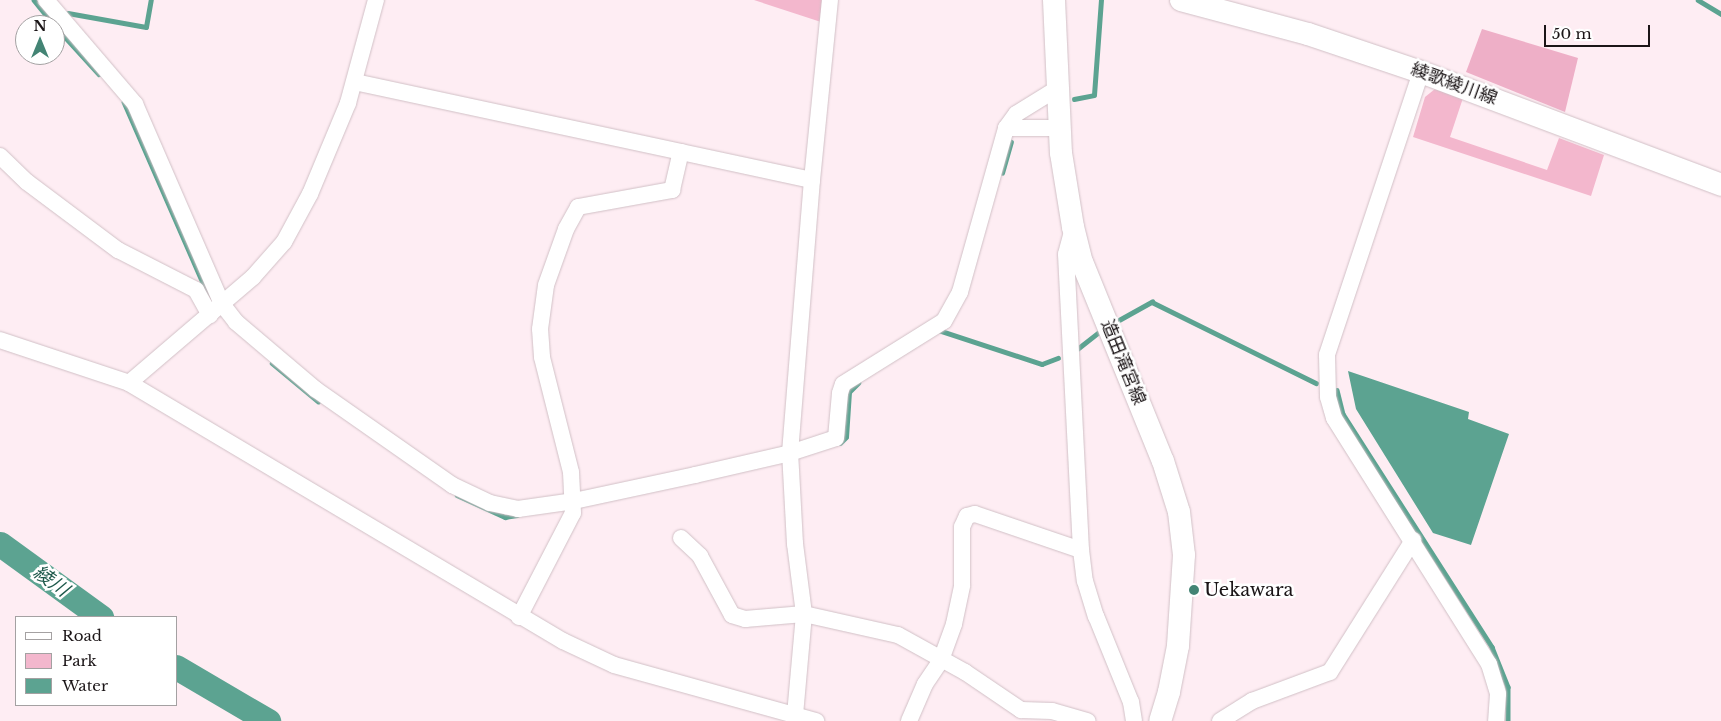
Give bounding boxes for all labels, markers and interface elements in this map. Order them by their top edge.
north arrow [15,15,65,65]
scale bar [1546,15,1652,47]
text: N [33,17,47,35]
text: 50 m [1552,24,1592,43]
street label: 綾歌綾川線 [1408,58,1500,110]
street label: 造田滝宮線 [1096,316,1150,408]
water label: 綾川 [29,561,73,601]
place label: Uekawara [1204,579,1294,601]
marker: Uekawara [1188,584,1200,596]
legend [15,616,178,706]
text: Road [62,626,102,645]
text: Park [62,651,97,670]
text: Water [62,676,108,695]

